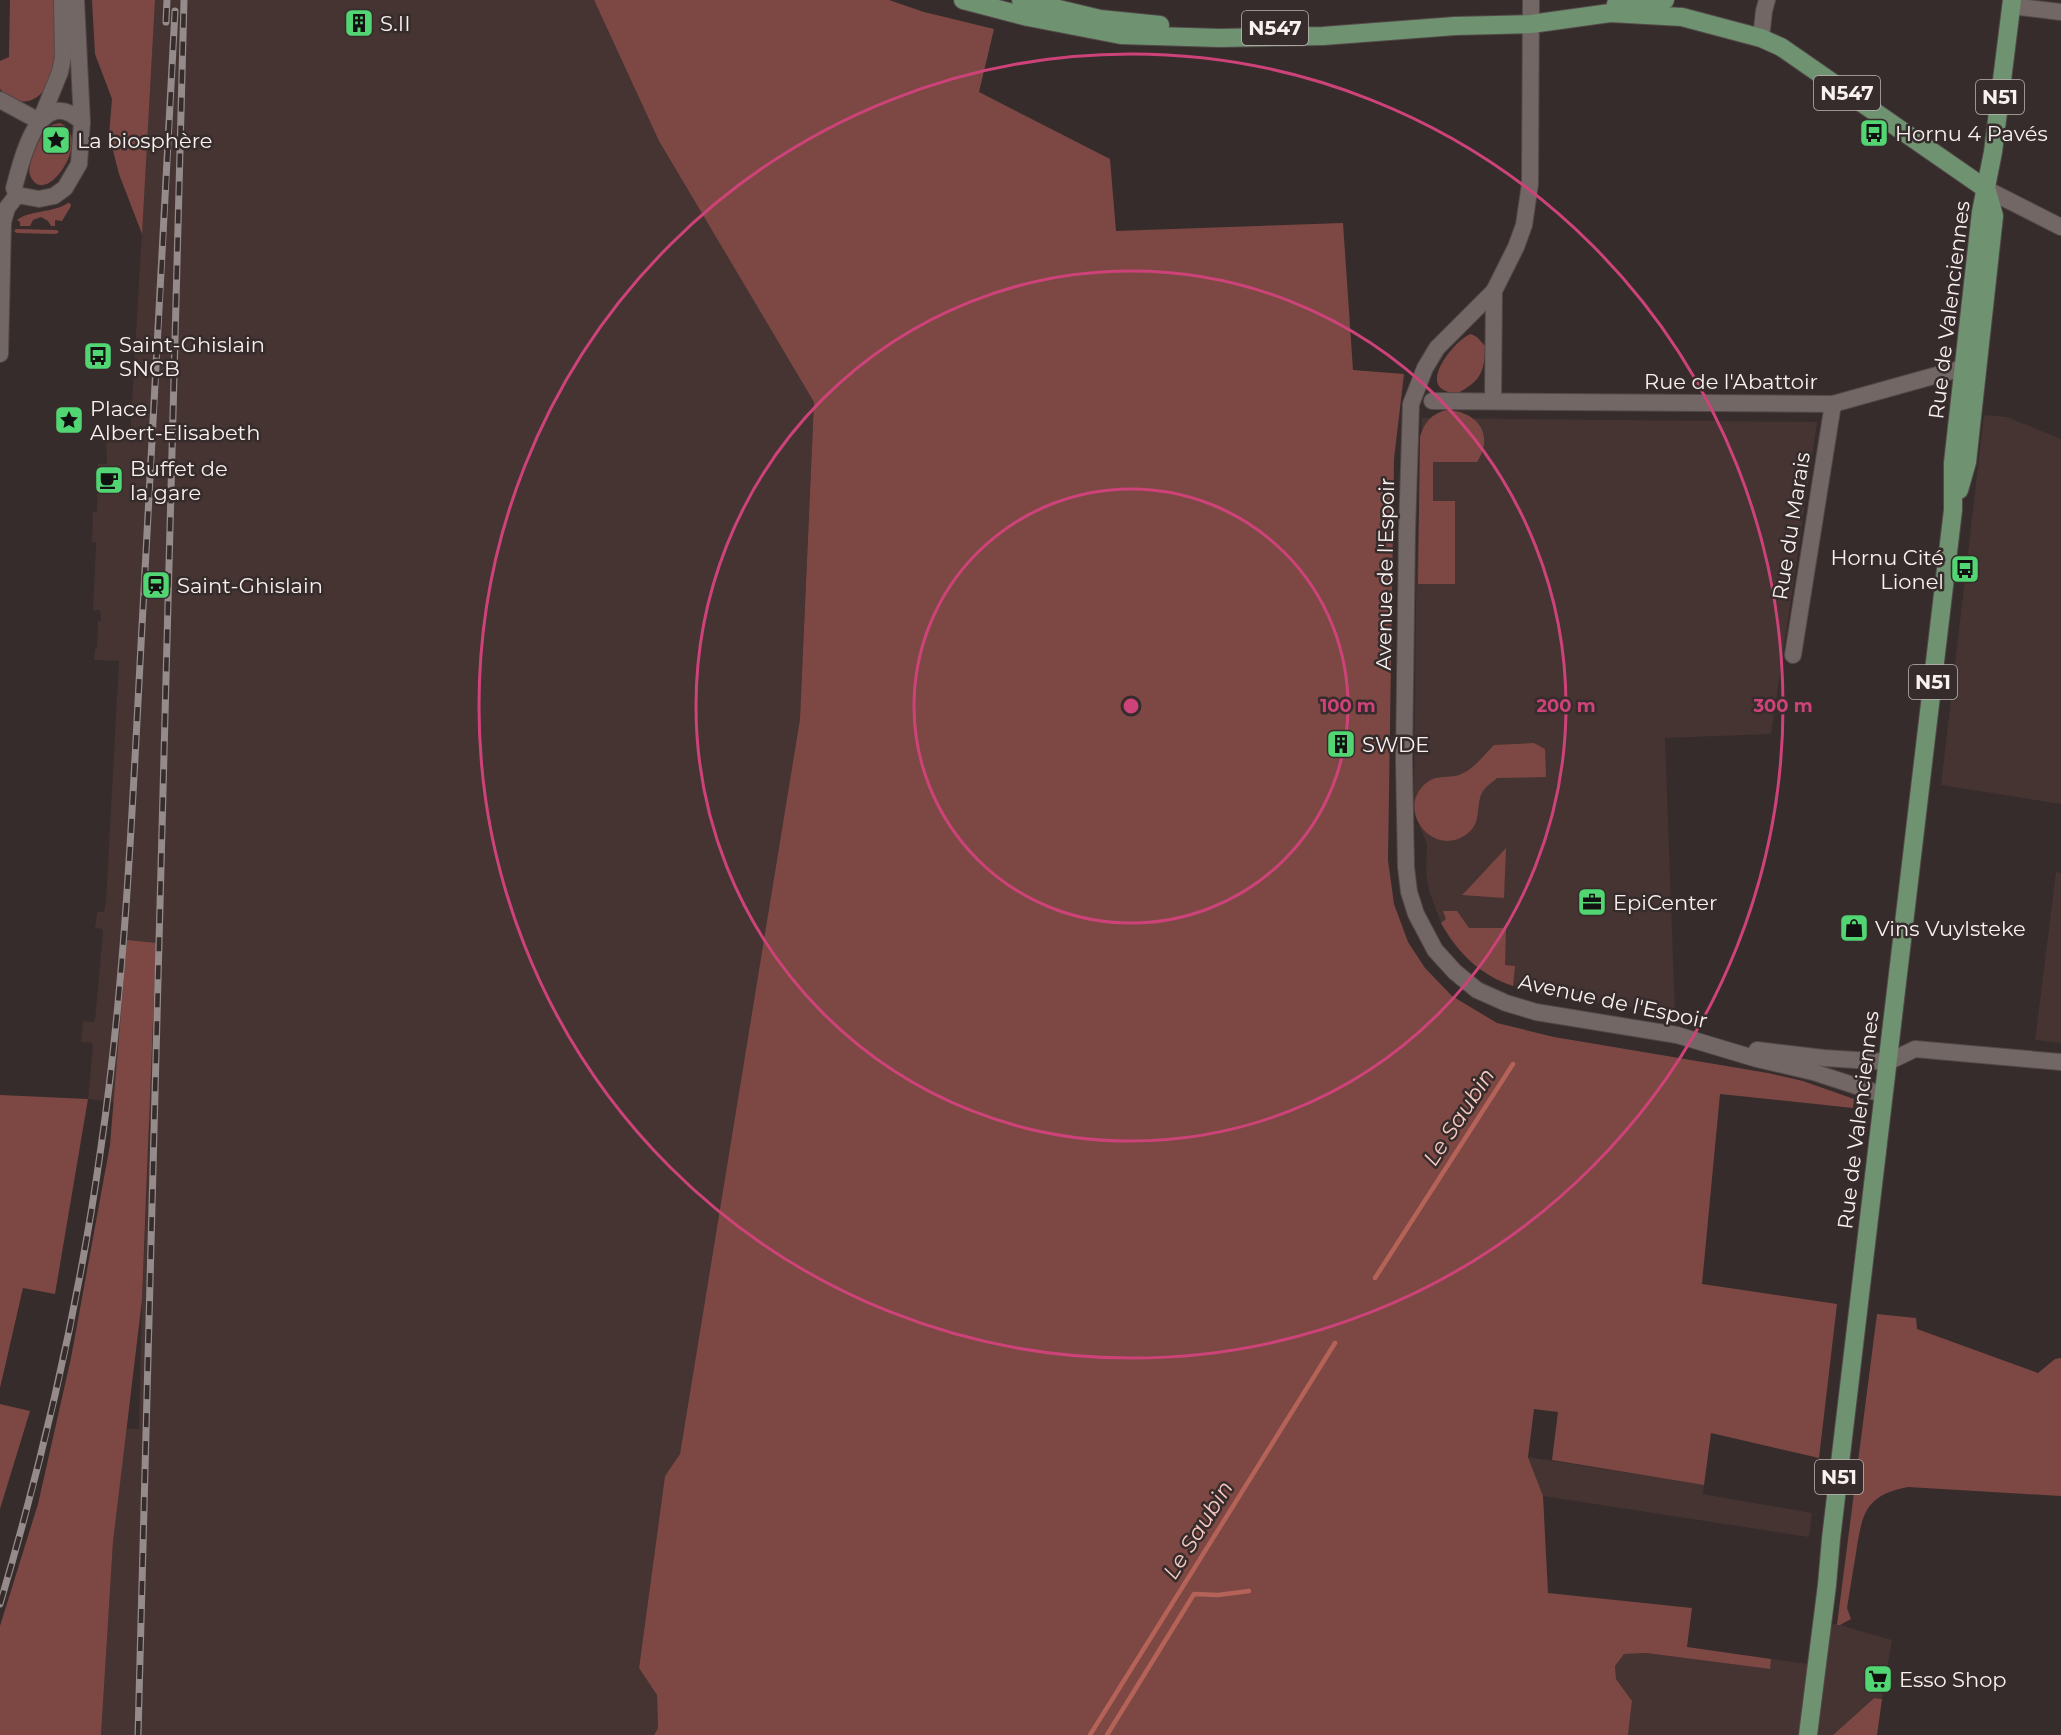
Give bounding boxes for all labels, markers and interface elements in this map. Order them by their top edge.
building icon: S.II [343,7,375,39]
place label: S.II [380,11,410,36]
road number: N547 [1242,11,1308,45]
road number: N547 [1814,76,1880,110]
road number: N51 [1976,80,2024,114]
bus stop icon: Hornu 4 Pavés [1858,117,1890,149]
place label: Hornu 4 Pavés [1895,121,2048,146]
place icon: La biosphère [40,124,72,156]
place label: La biosphère [77,128,213,153]
street label: Rue de Valenciennes [1923,199,1975,421]
place label: Saint-Ghislain SNCB [119,332,265,381]
bus stop icon: Saint-Ghislain SNCB [82,340,114,372]
street label: Rue de l'Abattoir [1644,369,1818,394]
place label: Place Albert-Elisabeth [90,396,260,445]
place icon: Place Albert-Elisabeth [53,404,85,436]
street label: Rue du Marais [1767,450,1815,602]
place label: Buffet de la gare [130,456,228,505]
cafe icon: Buffet de la gare [93,464,125,496]
street label: Avenue de l'Espoir [1371,477,1399,671]
place label: Hornu Cité Lionel [1831,545,1944,594]
bus stop icon: Hornu Cité Lionel [1949,553,1981,585]
station icon: Saint-Ghislain [140,569,172,601]
place label: Saint-Ghislain [177,573,323,598]
road number: N51 [1909,665,1957,699]
text: 100 m [1320,695,1376,717]
text: 200 m [1536,695,1596,717]
text: 300 m [1752,695,1813,717]
centre of rings [1121,696,1141,716]
building icon: SWDE [1325,728,1357,760]
place label: SWDE [1362,732,1429,757]
office icon: EpiCenter [1576,886,1608,918]
place label: EpiCenter [1613,890,1717,915]
shop icon: Vins Vuylsteke [1838,912,1870,944]
place label: Vins Vuylsteke [1875,916,2026,941]
street label: Avenue de l'Espoir [1516,969,1710,1033]
street label: Rue de Valenciennes [1832,1009,1884,1231]
water label: Le Saubin [1418,1063,1500,1171]
road number: N51 [1815,1460,1863,1494]
water label: Le Saubin [1157,1476,1239,1584]
supermarket icon: Esso Shop [1862,1663,1894,1695]
place label: Esso Shop [1899,1667,2007,1692]

